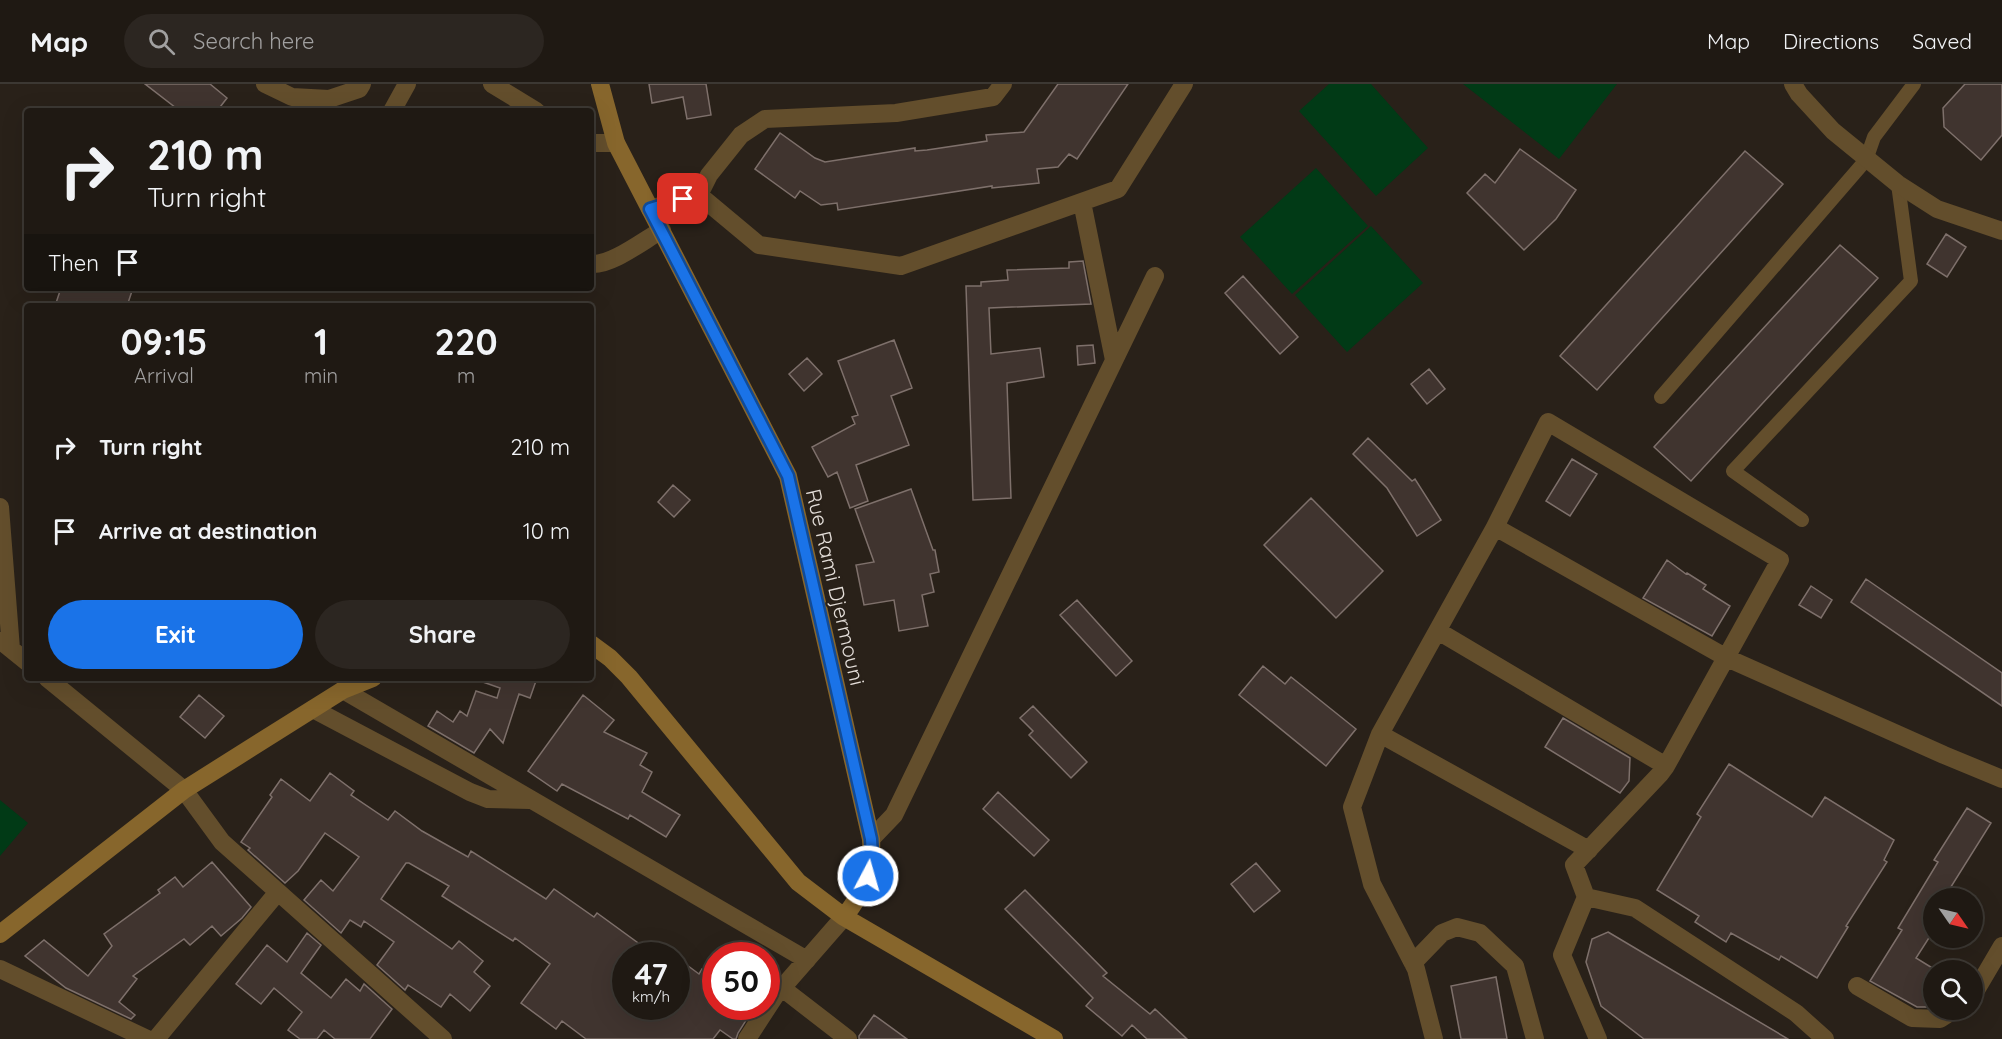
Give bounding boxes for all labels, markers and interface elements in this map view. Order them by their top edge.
search box [124,14,544,68]
text: Map [30,24,88,59]
icon: search [145,25,178,58]
text: Search here [193,27,315,55]
text: Map [1707,28,1750,54]
text: Directions [1783,28,1879,54]
text: Saved [1912,28,1972,54]
text: 210 m [147,128,264,181]
icon: right [48,132,126,210]
pin [657,173,708,224]
text: Turn right [147,180,266,214]
icon: arrive [666,182,699,215]
icon: arrive [111,246,144,279]
text: Then [48,249,99,277]
text: 09:15 [120,319,208,364]
text: 1 [314,319,328,364]
text: 220 [434,319,498,364]
text: Arrival [134,363,194,388]
text: min [304,363,338,388]
text: m [457,363,475,388]
icon: right [48,431,81,464]
text: Turn right [99,433,203,461]
text: 210 m [511,433,570,461]
street label: Rue Rami Djermouni [801,486,871,688]
icon: arrive [48,515,81,548]
text: Arrive at destination [99,517,317,545]
text: 10 m [523,517,570,545]
button: Exit [48,600,303,669]
button: Share [315,600,570,669]
position arrow [836,844,900,908]
north arrow [1923,888,1983,948]
map controls [1923,888,1983,1020]
speed limit sign: 50 [702,942,780,1020]
text: 47 [634,955,668,993]
button: search [1923,960,1983,1020]
text: km/h [632,987,670,1006]

